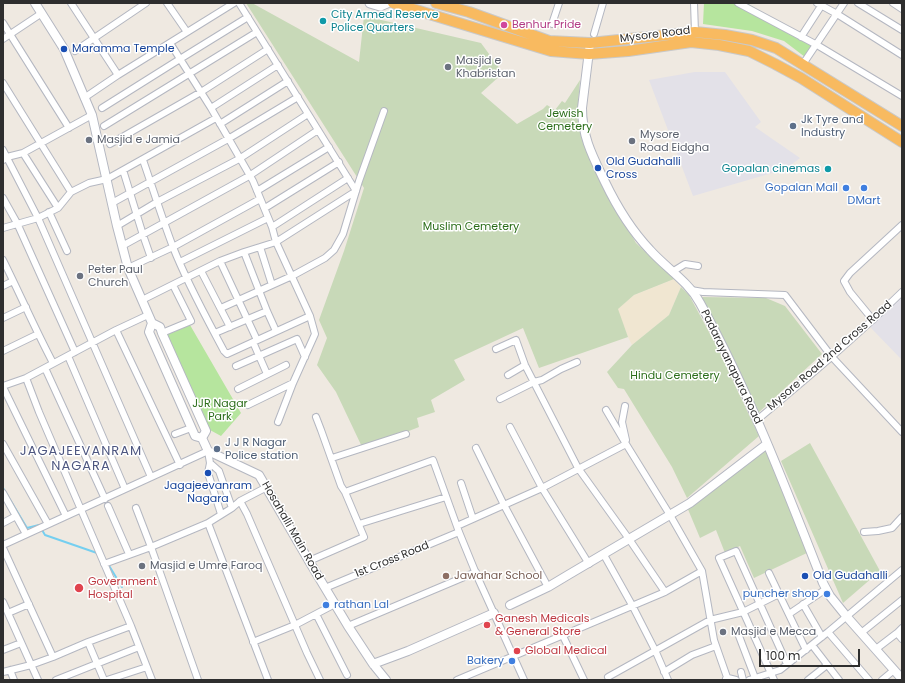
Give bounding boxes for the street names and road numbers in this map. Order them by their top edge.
street label: Mysore Road [619,24,691,46]
street label: Mysore Road 2nd Cross Road [765,298,895,414]
street label: Padarayanapura Road [697,308,765,426]
street label: Hosahalli Main Road [258,479,326,583]
street label: 1st Cross Road [353,539,431,581]

